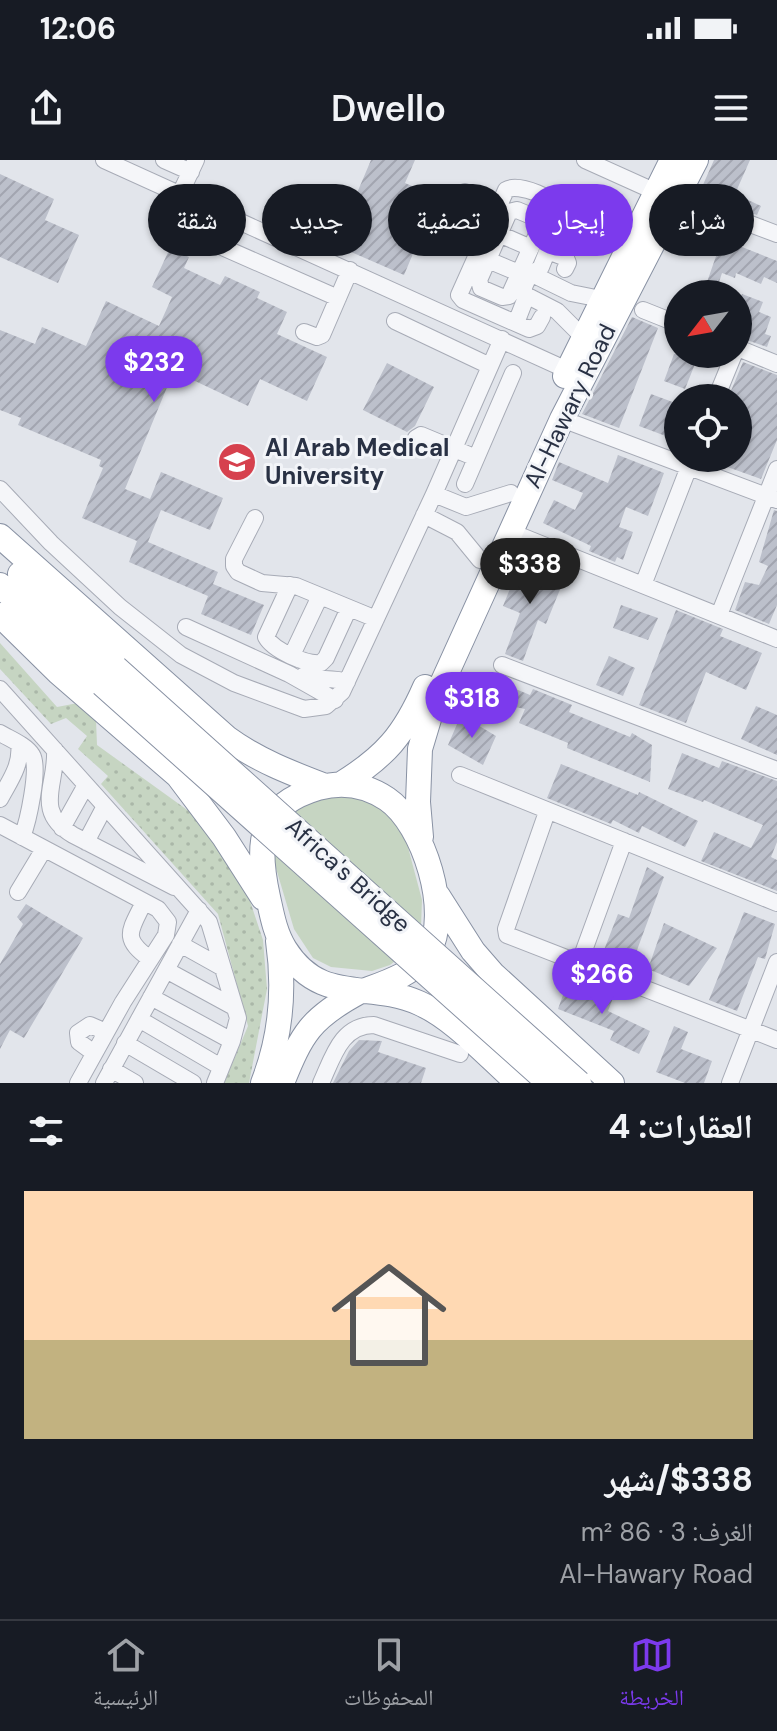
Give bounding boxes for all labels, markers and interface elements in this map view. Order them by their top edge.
text: 12:06 [40,9,116,48]
text: Dwello [331,85,446,132]
icon: share [24,86,68,130]
icon: menu [709,86,753,130]
chip: شقة [148,184,246,256]
chip: جديد [262,184,372,256]
chip: تصفية [388,184,509,256]
chip: إيجار [525,184,633,256]
chip: شراء [649,184,754,256]
north arrow [664,280,752,368]
map controls [664,280,752,472]
street label: Al-Hawary Road [516,319,623,493]
pin: $232 [107,336,201,404]
text: $232 [123,345,185,379]
button: locate [664,384,752,472]
place label: Al Arab Medical University [265,432,449,491]
school or university icon: Al Arab Medical University [216,441,258,483]
pin: $338 [483,538,577,606]
text: $338 [498,547,562,581]
pin: $318 [425,672,519,740]
text: $318 [443,681,501,715]
street label: Africa's Bridge [279,810,417,939]
pin: $266 [555,948,649,1016]
text: $266 [570,957,634,991]
text: العقارات: 4 [608,1104,753,1149]
icon: filters [24,1109,68,1153]
icon: home [317,1243,461,1387]
text: $338/شهر [605,1457,753,1502]
text: الغرف: 3 · 86 m² [581,1515,753,1549]
text: Al-Hawary Road [559,1557,753,1591]
tab: الرئيسية [93,1633,158,1719]
tab: المحفوظات [344,1633,434,1719]
tab: الخريطة [619,1633,684,1719]

